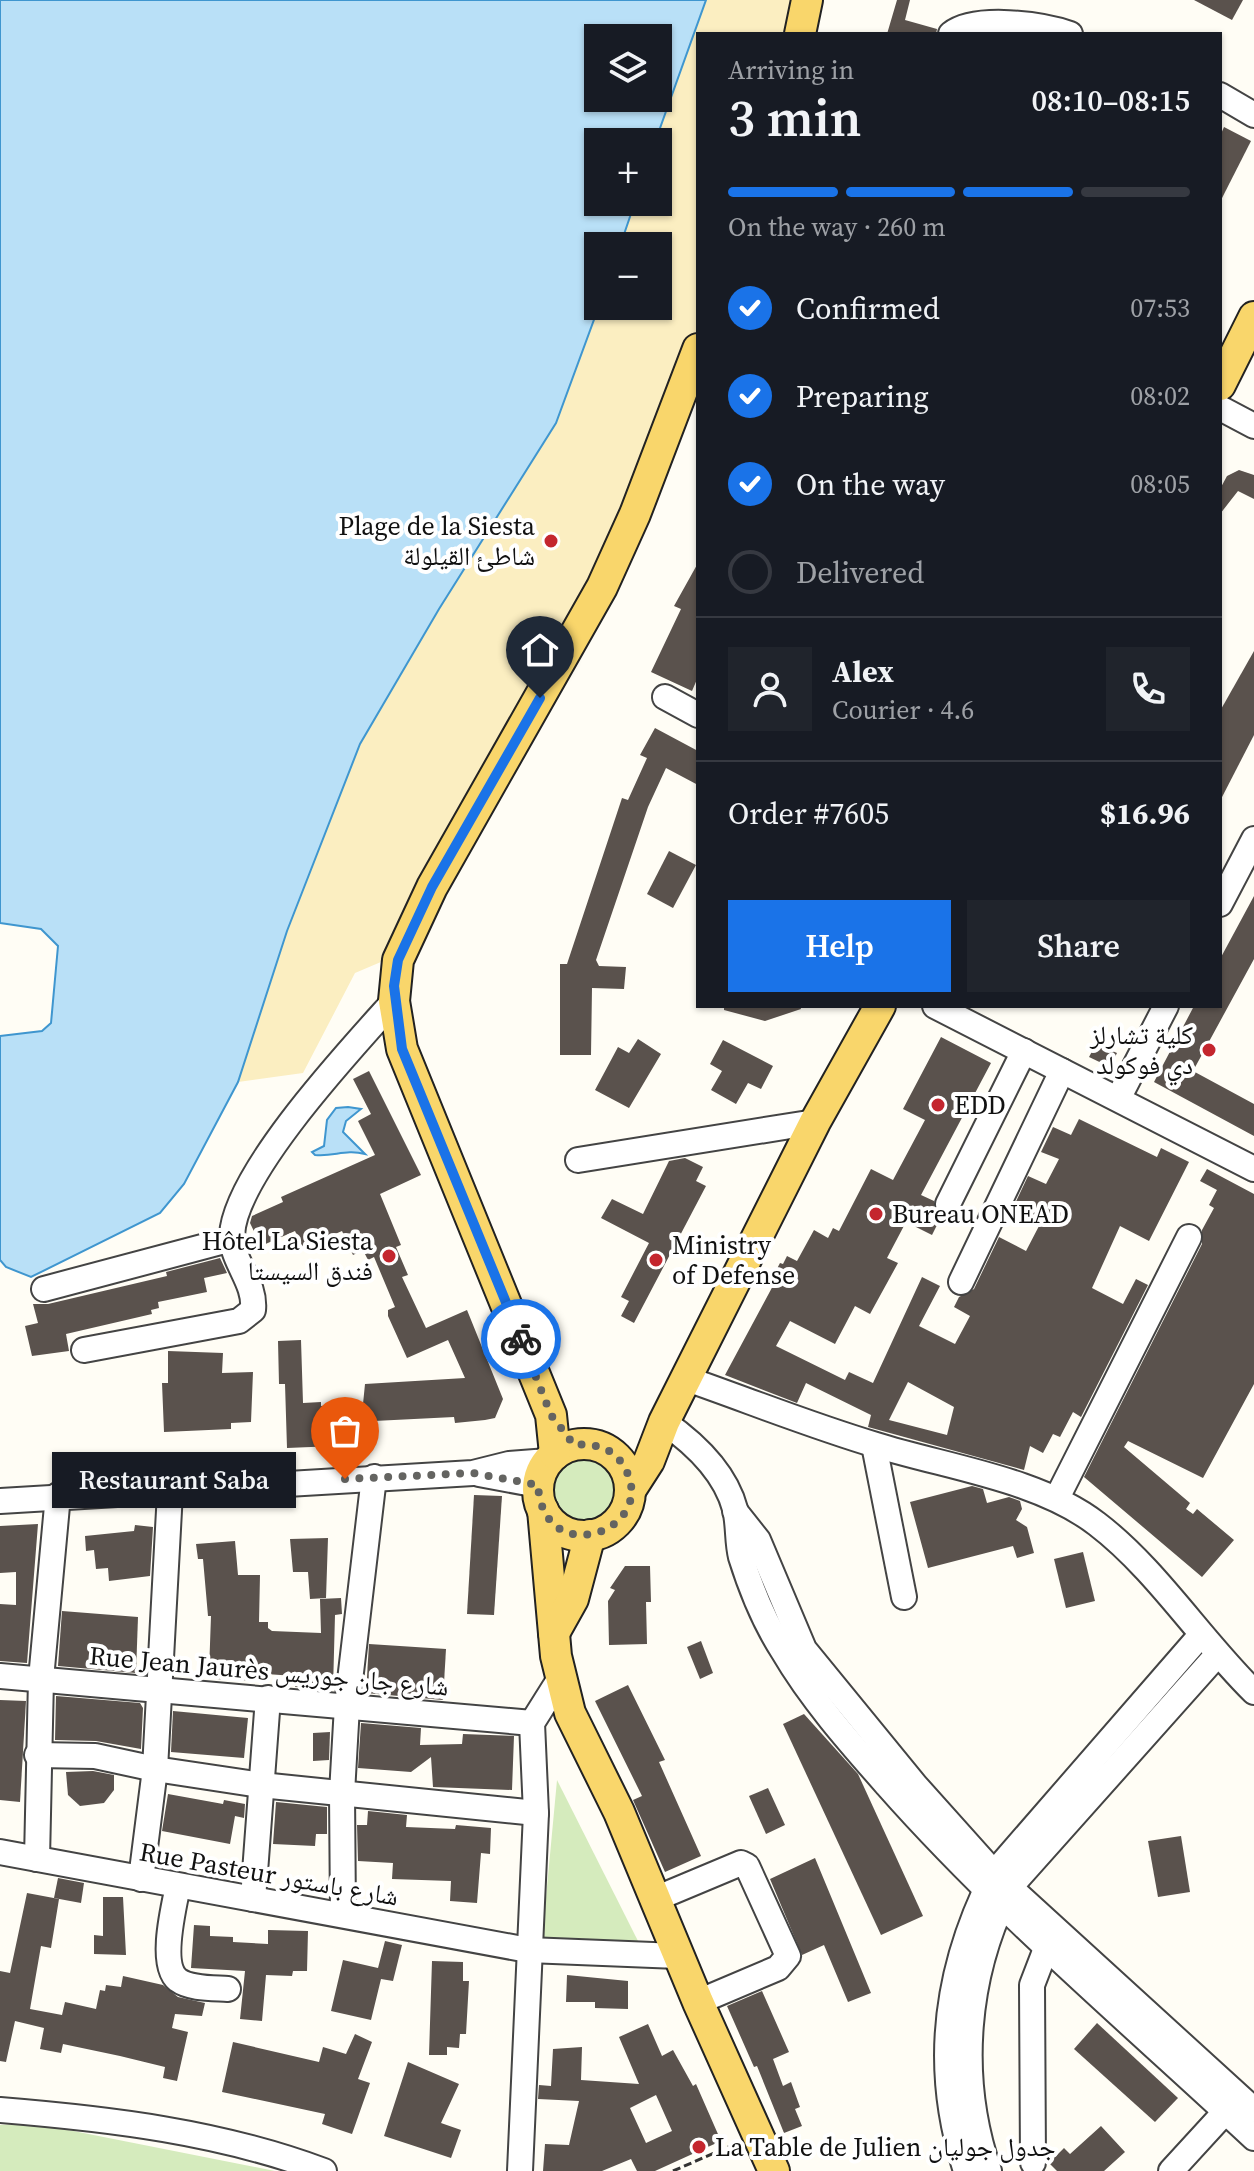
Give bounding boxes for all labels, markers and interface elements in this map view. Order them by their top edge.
map controls [584,24,672,320]
button: layers [584,24,672,112]
text: Arriving in [728,52,854,88]
text: 08:10–08:15 [1031,80,1190,121]
text: 3 min [728,82,861,153]
button: + [584,128,672,216]
text: On the way · 260 m [728,209,946,245]
button: − [584,232,672,320]
icon: check [728,286,772,330]
text: Confirmed [796,288,940,329]
text: 07:53 [1130,290,1190,326]
icon: check [728,374,772,418]
text: Preparing [796,376,929,417]
text: 08:02 [1130,378,1190,414]
icon: check [728,462,772,506]
text: On the way [796,464,945,505]
text: 08:05 [1130,466,1190,502]
place label: Plage de la Siesta شاطئ القيلولة [339,508,536,574]
marker: Plage de la Siesta شاطئ القيلولة [542,532,560,550]
text: Delivered [796,552,924,593]
pin [506,616,574,698]
icon: home [518,628,562,672]
button: person [728,647,812,731]
button: phone [1106,647,1190,731]
text: Alex [832,651,894,692]
text: Courier · 4.6 [832,692,974,728]
text: Order #7605 [728,793,889,834]
text: $16.96 [1100,793,1190,834]
button: Help [728,900,951,992]
button: Share [967,900,1190,992]
place label: كلية تشارلز دي فوكولد [1089,1017,1193,1086]
marker: كلية تشارلز دي فوكولد [1200,1041,1218,1059]
place label: EDD [954,1087,1006,1123]
marker: EDD [929,1096,947,1114]
place label: Bureau ONEAD [892,1196,1069,1232]
marker: Bureau ONEAD [867,1205,885,1223]
place label: Hôtel La Siesta فندق السيستا [202,1223,374,1289]
place label: Ministry of Defense [672,1227,795,1293]
marker: Hôtel La Siesta فندق السيستا [380,1247,398,1265]
marker: Ministry of Defense [647,1251,665,1269]
courier [481,1299,561,1379]
icon: bike [499,1317,543,1361]
pin [311,1397,379,1479]
icon: bag [323,1409,367,1453]
callout: Restaurant Saba [53,1451,297,1507]
text: Restaurant Saba [79,1462,269,1498]
street label: Rue Jean Jaurès شارع جان جوريس [88,1637,450,1705]
street label: Rue Pasteur شارع باستور [137,1833,401,1915]
place label: La Table de Julien جدول جوليان [715,2129,1056,2165]
marker: La Table de Julien جدول جوليان [690,2138,708,2156]

